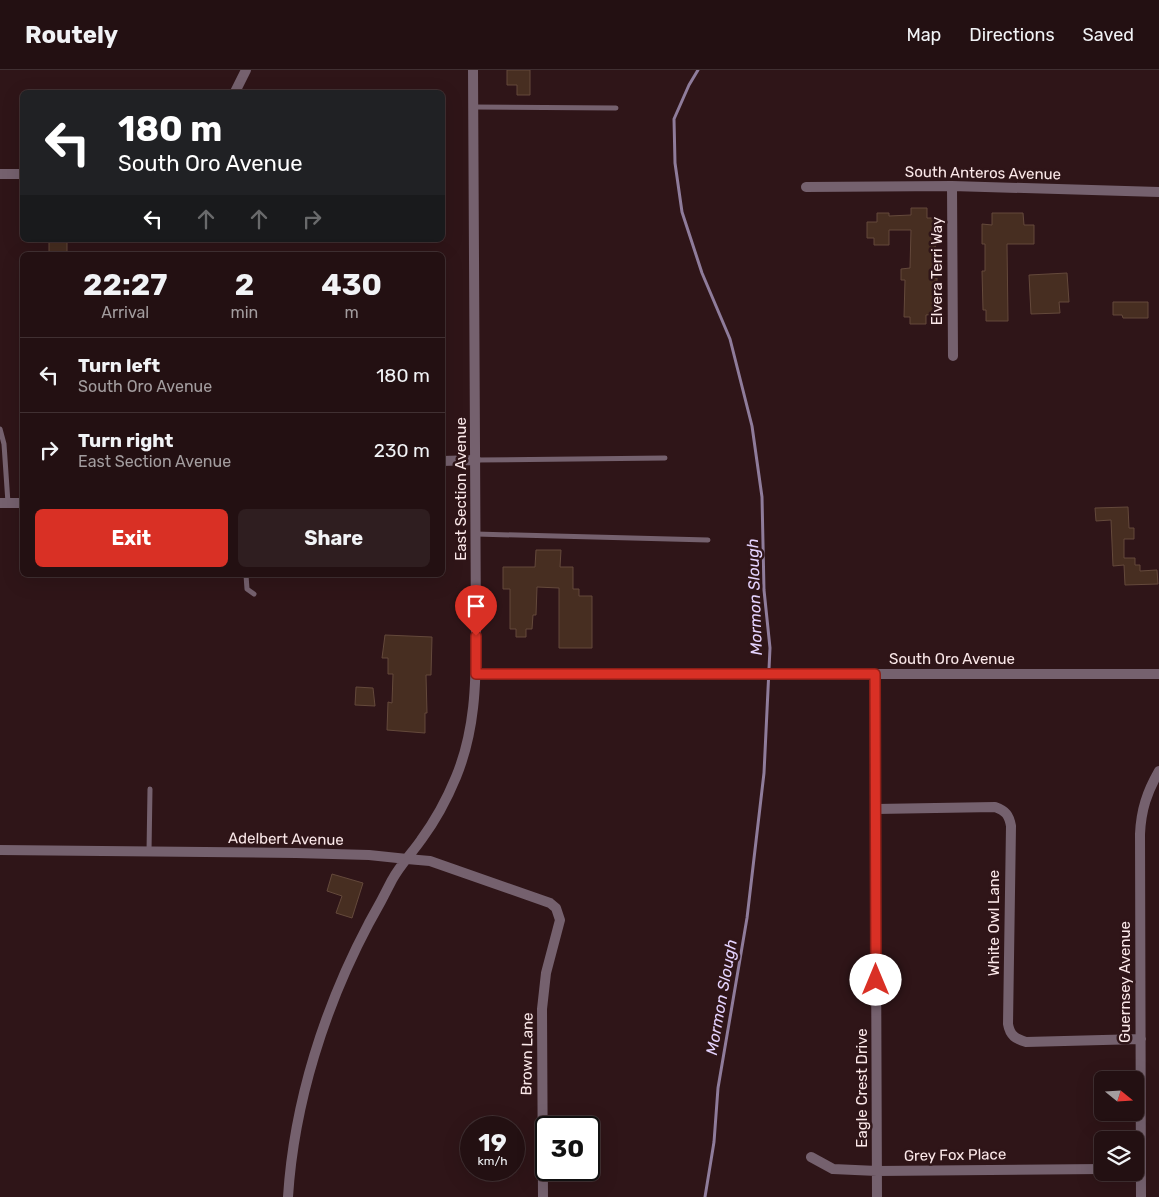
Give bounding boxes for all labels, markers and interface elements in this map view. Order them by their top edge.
text: Routely [25,21,118,49]
text: Map [906,24,941,46]
text: Directions [969,24,1055,46]
text: Saved [1083,24,1134,46]
text: 180 m [118,108,222,150]
icon: left [35,110,100,175]
text: South Oro Avenue [118,150,302,177]
street label: South Anteros Avenue [905,163,1061,183]
icon: left [139,205,167,233]
icon: ahead [192,205,220,233]
icon: ahead [245,205,273,233]
icon: right [298,205,326,233]
street label: Elvera Terri Way [928,217,946,325]
text: 22:27 [83,267,167,303]
text: 2 [235,267,254,303]
text: 430 [321,267,382,303]
text: Arrival [101,303,149,322]
text: min [230,303,258,322]
text: m [345,303,359,322]
text: Turn left [78,354,160,377]
icon: left [35,361,63,389]
text: 180 m [376,364,430,387]
text: South Oro Avenue [78,377,212,396]
street label: East Section Avenue [452,417,470,561]
text: Turn right [78,429,173,452]
icon: right [35,436,63,464]
text: 230 m [374,439,430,462]
text: East Section Avenue [78,452,231,471]
button: Exit [35,509,228,567]
button: Share [238,509,430,567]
water label: Mormon Slough [743,538,766,656]
pin [455,585,497,636]
icon: arrive [462,592,490,620]
street label: South Oro Avenue [889,650,1015,668]
street label: Adelbert Avenue [228,829,344,849]
street label: White Owl Lane [985,870,1003,976]
street label: Guernsey Avenue [1116,921,1134,1043]
water label: Mormon Slough [702,938,741,1056]
position arrow [849,953,901,1005]
street label: Brown Lane [517,1012,537,1096]
street label: Eagle Crest Drive [853,1028,871,1148]
north arrow [1094,1071,1144,1121]
map controls [1094,1071,1144,1181]
speed limit sign: 30 [535,1116,600,1181]
text: 19 [478,1128,507,1157]
button: layers [1094,1131,1144,1181]
street label: Grey Fox Place [904,1145,1006,1165]
text: km/h [478,1154,507,1168]

